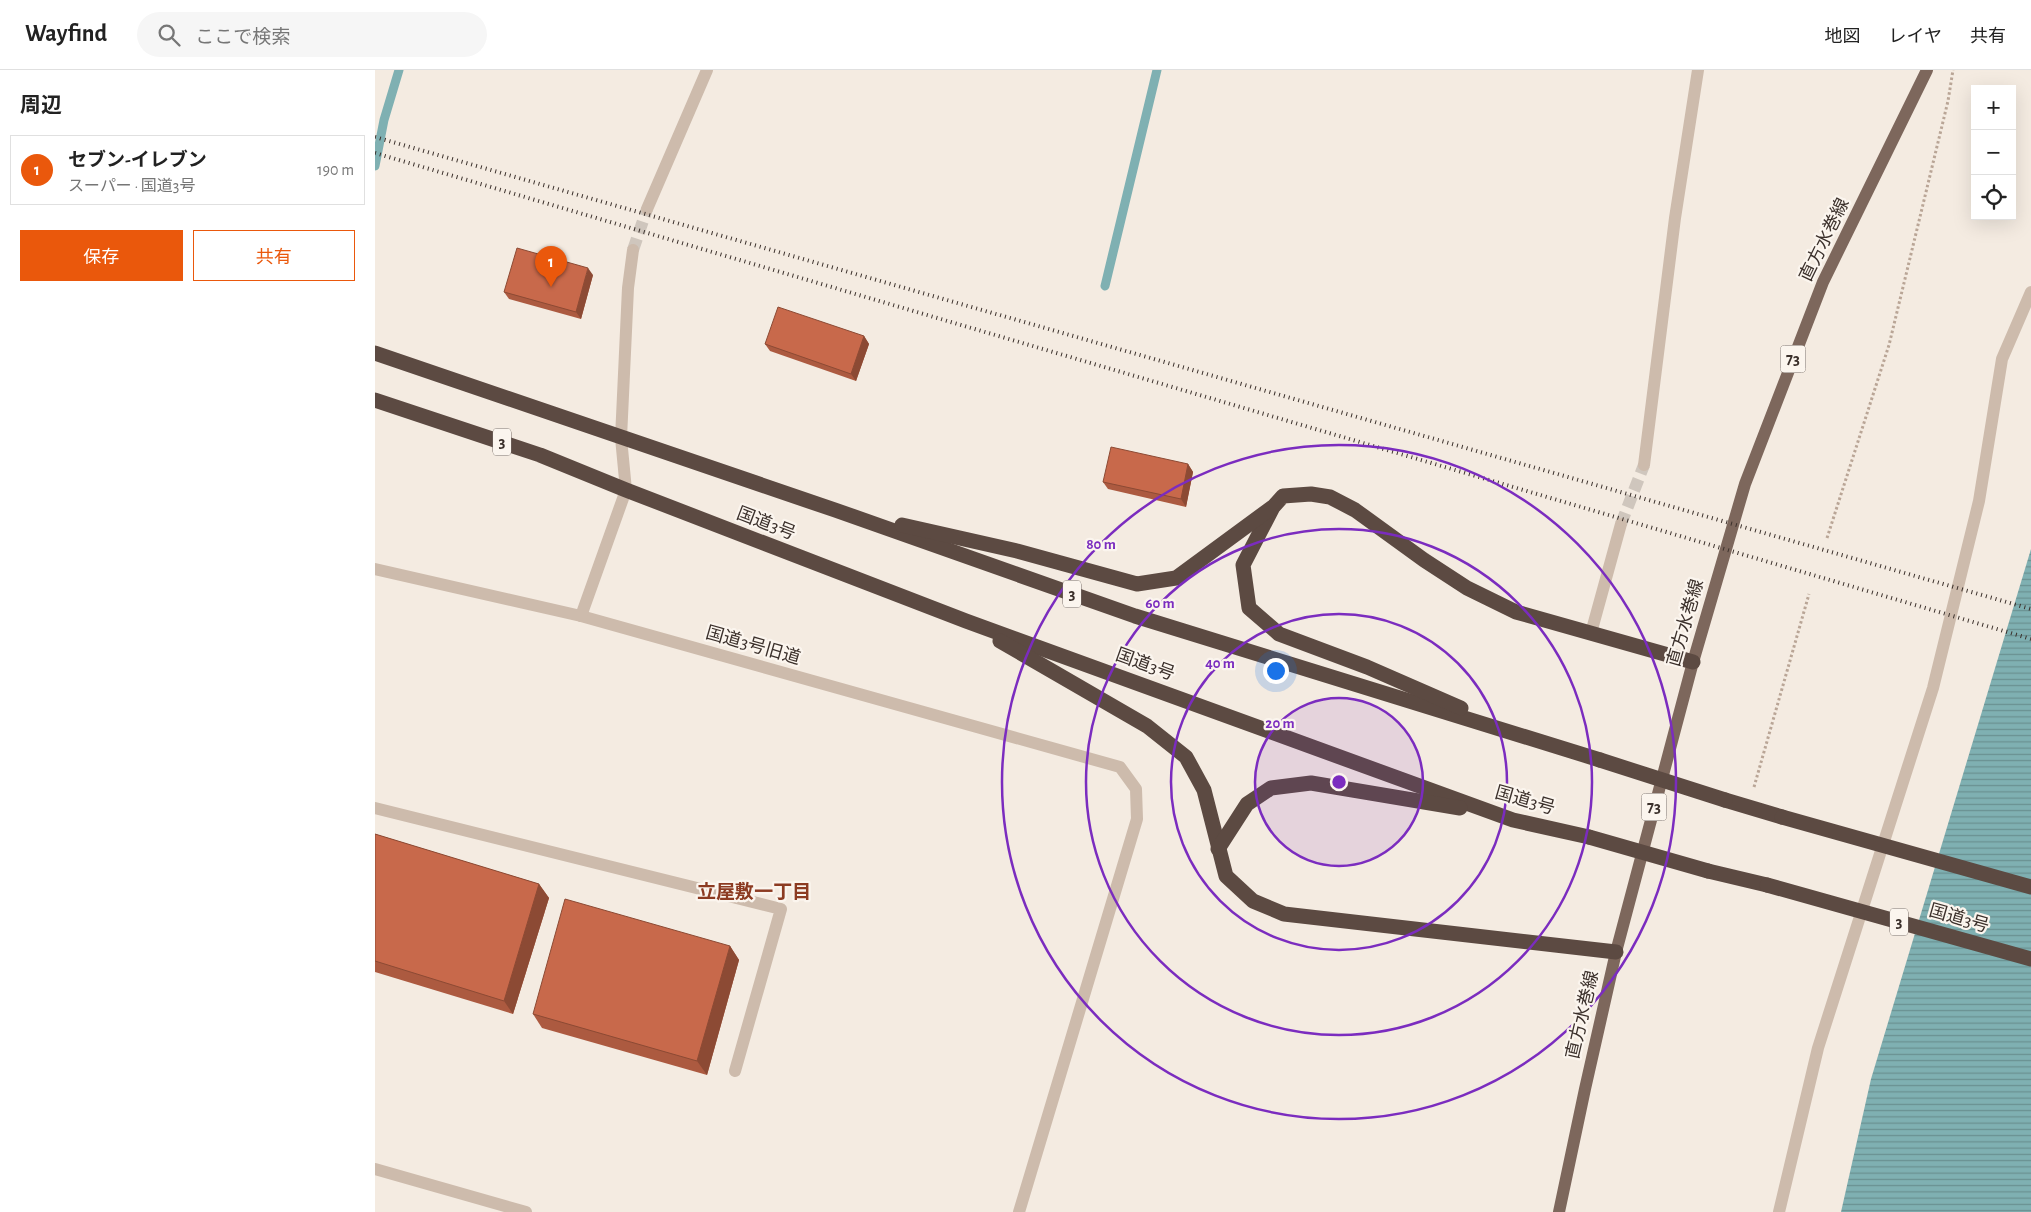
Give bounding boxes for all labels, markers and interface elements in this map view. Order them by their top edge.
search box [137,12,487,57]
icon: search [155,21,183,49]
text: Wayfind [25,22,107,46]
text: ここで検索 [195,28,290,47]
text: 地図 [1825,28,1861,46]
text: レイヤ [1889,28,1942,46]
text: 共有 [1970,28,2006,46]
map controls [1971,85,2016,220]
button: + [1971,85,2016,130]
text: 周辺 [20,95,62,116]
button: − [1971,130,2016,175]
text: セブン-イレブン [68,151,207,170]
text: 1 [34,162,40,178]
text: 190 m [317,162,354,178]
button: locate [1971,175,2016,220]
text: スーパー · 国道3号 [68,178,195,194]
street label: 直方水巻線 [1795,195,1853,284]
button: 保存 [20,230,183,281]
button: 共有 [193,230,355,281]
pin: 1 [535,246,567,287]
road number: 73 [1781,346,1805,372]
road number: 3 [493,428,511,456]
street label: 国道3号 [734,503,799,543]
text: 80 m [1086,537,1116,552]
street label: 直方水巻線 [1663,577,1707,669]
road number: 3 [1063,580,1081,608]
text: 60 m [1145,596,1175,611]
street label: 国道3号旧道 [704,622,803,668]
street label: 国道3号 [1113,644,1178,684]
text: 40 m [1205,656,1235,671]
your location [1263,658,1289,684]
text: 20 m [1265,716,1295,731]
centre of rings [1330,773,1348,791]
street label: 国道3号 [1493,782,1558,818]
road number: 73 [1641,794,1667,820]
district label: 立屋敷一丁目 [697,881,811,902]
street label: 国道3号 [1927,900,1992,936]
road number: 3 [1890,909,1908,936]
street label: 直方水巻線 [1562,969,1602,1061]

